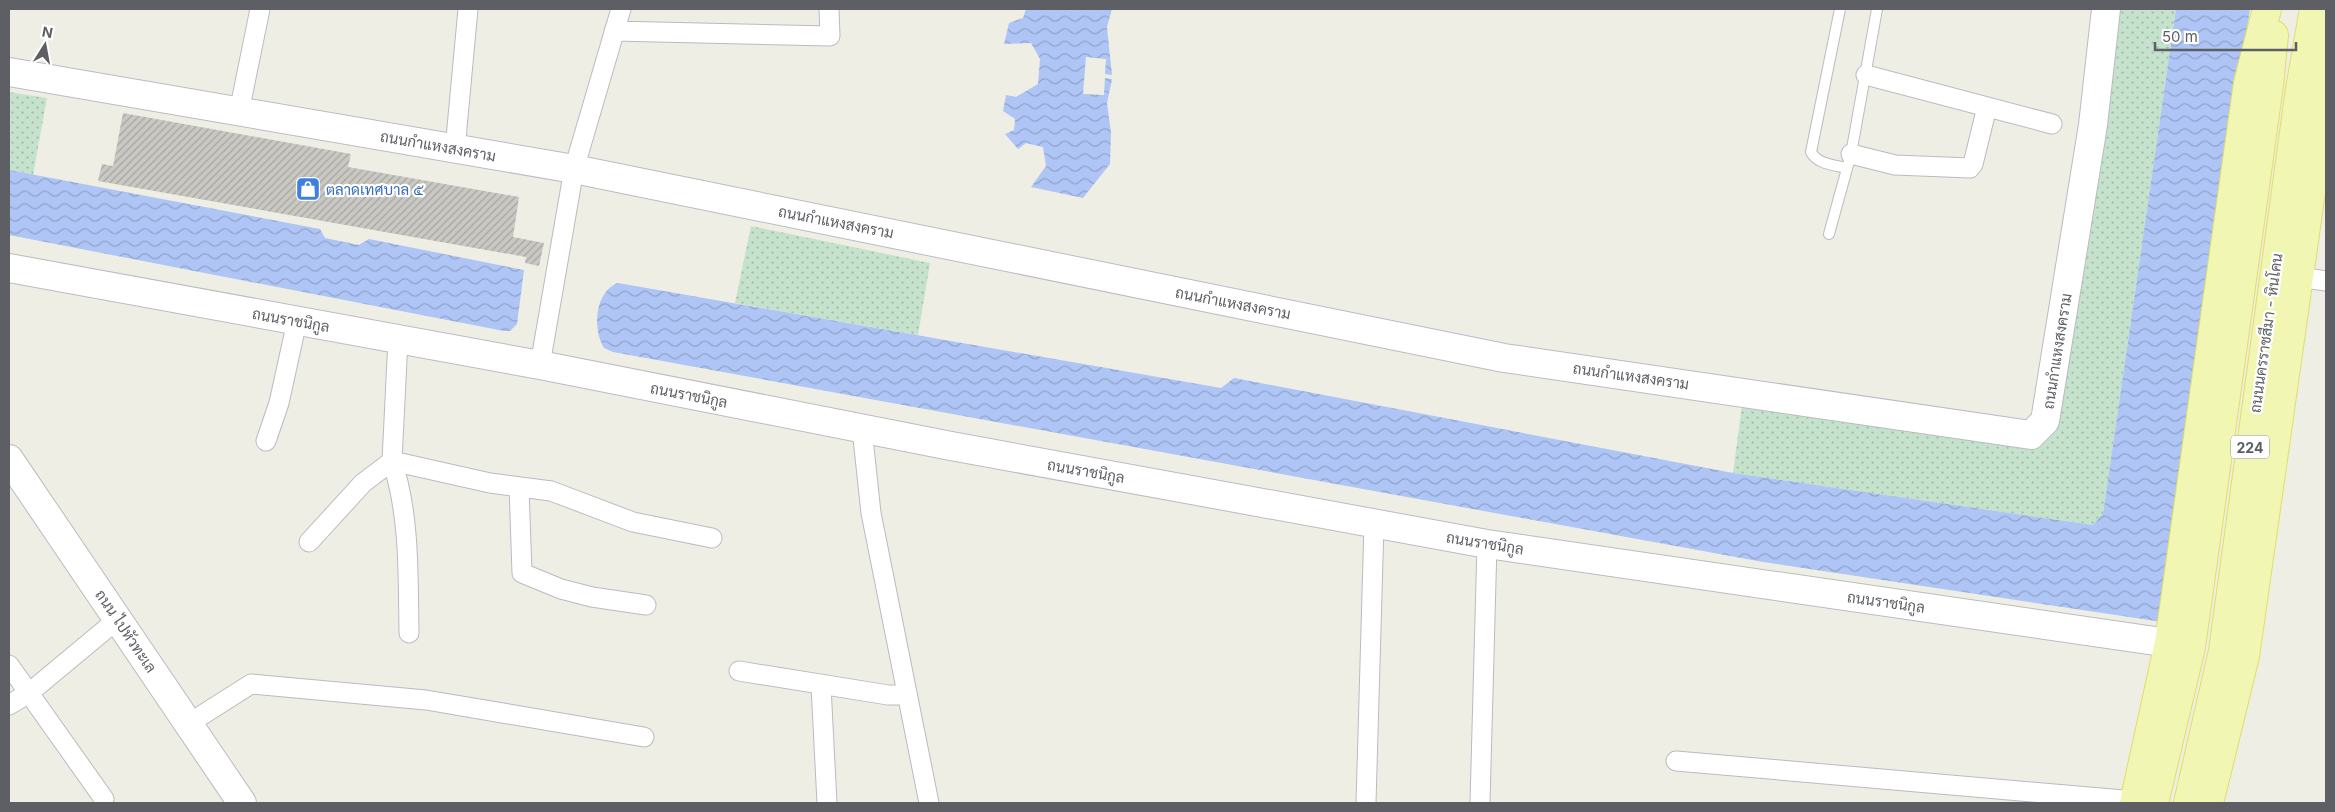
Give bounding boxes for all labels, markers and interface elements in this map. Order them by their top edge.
north arrow [20,20,70,70]
scale bar [2155,20,2296,52]
text: N [41,22,54,41]
text: 50 m [2162,27,2198,46]
street label: ถนนกำแหงสงคราม [379,126,497,166]
shop icon: ตลาดเทศบาล ๕ [295,176,321,202]
place label: ตลาดเทศบาล ๕ [326,180,424,199]
street label: ถนนกำแหงสงคราม [777,202,895,242]
street label: ถนนนครราชสีมา - หินโคน [2245,252,2287,414]
street label: ถนนกำแหงสงคราม [1174,283,1292,323]
street label: ถนนกำแหงสงคราม [2038,292,2076,410]
street label: ถนนราชนิกูล [251,304,331,337]
street label: ถนนกำแหงสงคราม [1572,358,1690,394]
street label: ถนนราชนิกูล [649,378,729,413]
road number: 224 [2231,436,2269,458]
street label: ถนนราชนิกูล [1046,455,1126,488]
street label: ถนนราชนิกูล [1445,527,1525,559]
street label: ถนน ไปหัวทะเล [91,586,161,676]
street label: ถนนราชนิกูล [1846,587,1926,618]

